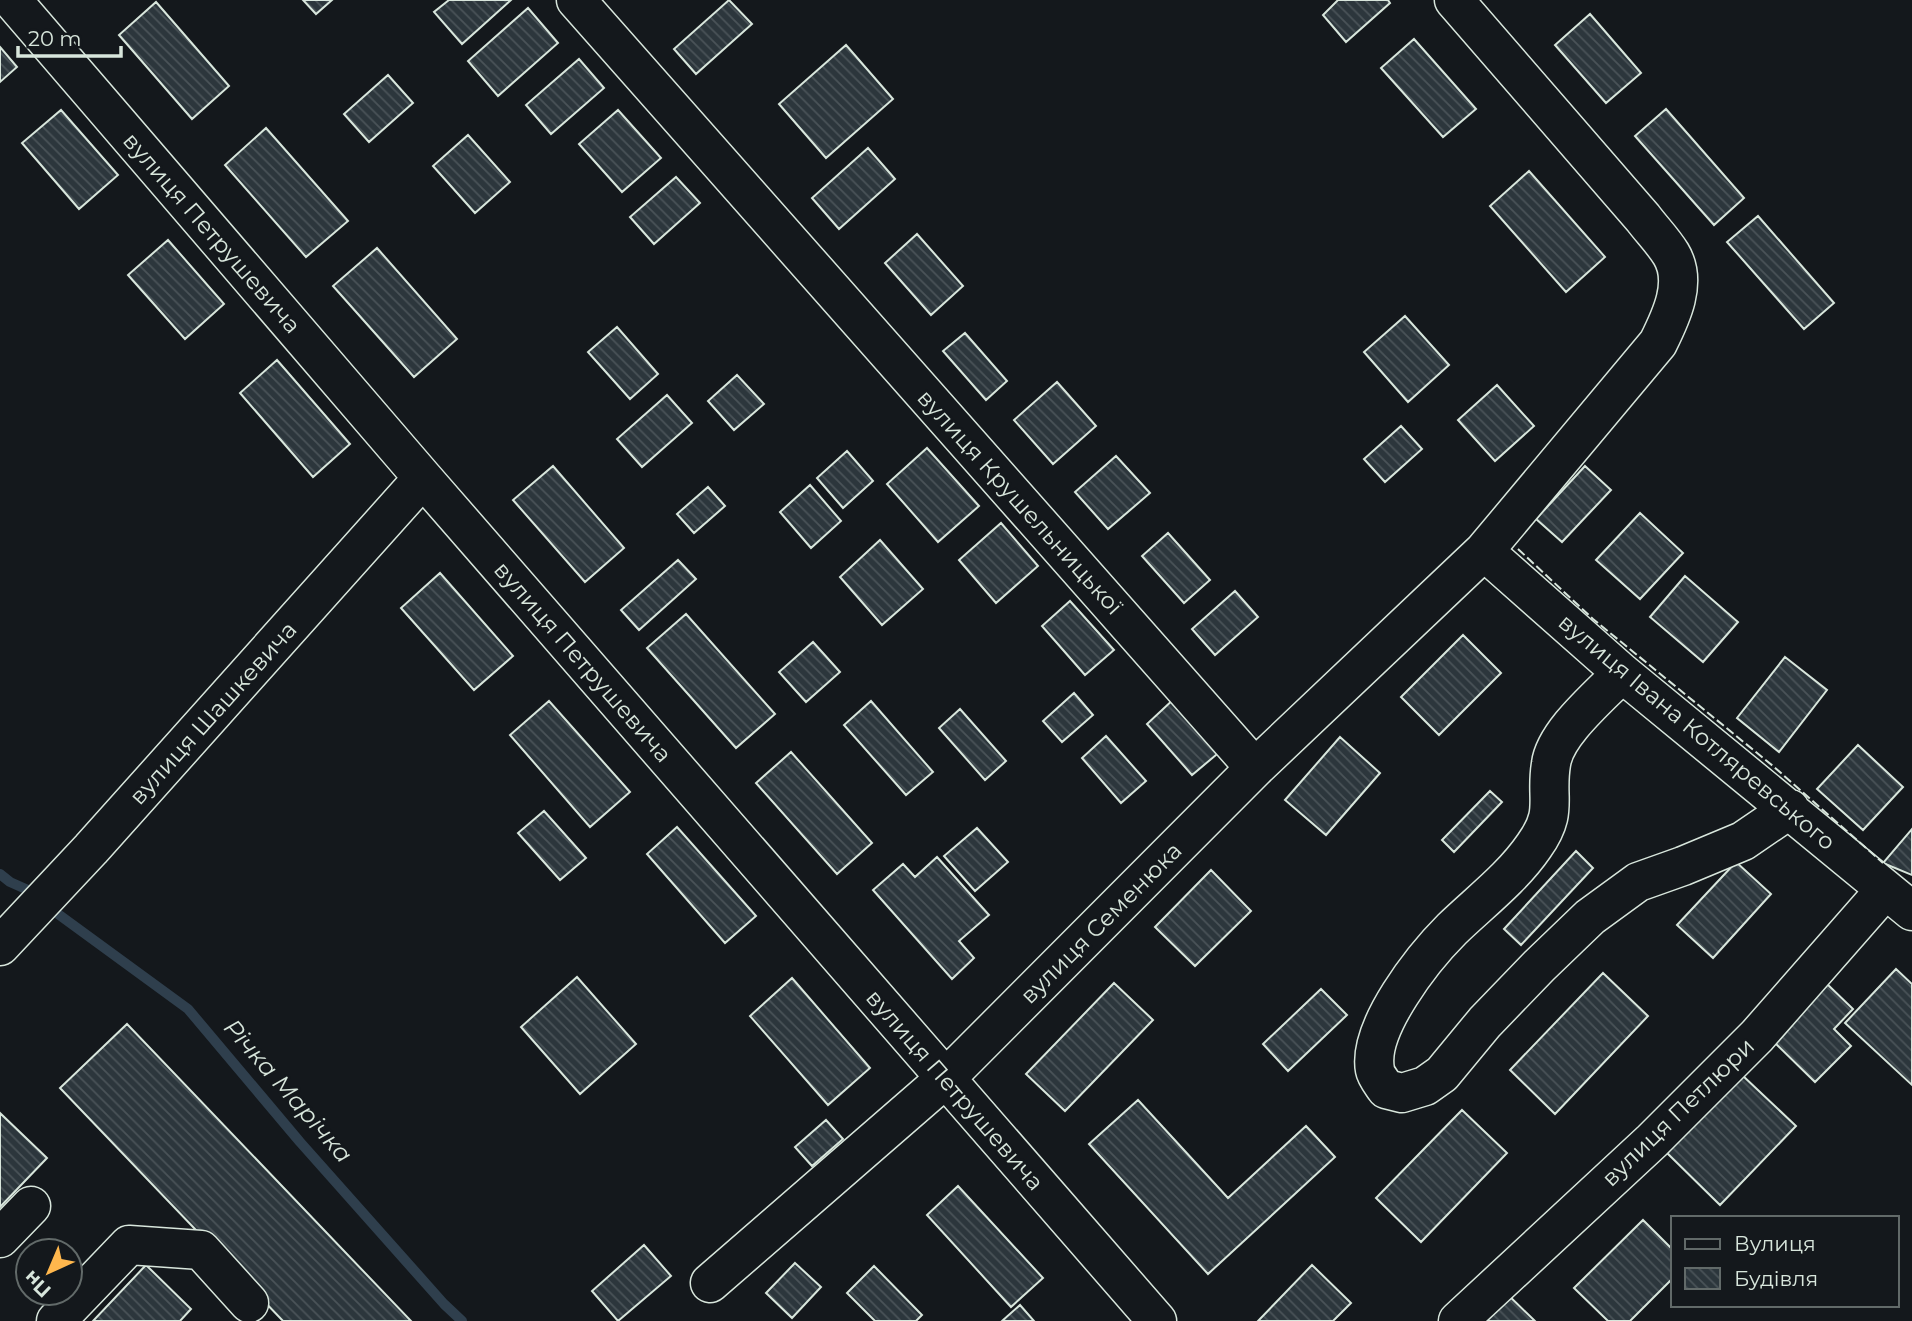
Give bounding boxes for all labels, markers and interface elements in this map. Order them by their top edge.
scale bar [18,14,121,58]
text: 20 m [28,26,82,51]
street label: вулиця Петрушевича [117,127,307,339]
street label: вулиця Крушельницької [912,384,1128,620]
street label: вулиця Петрушевича [488,556,678,768]
street label: вулиця Івана Котляревського [1553,608,1841,856]
street label: вулиця Шашкевича [123,616,303,810]
street label: вулиця Семенюка [1014,836,1188,1010]
street label: вулиця Петрушевича [860,984,1050,1196]
water label: Річка Марічка [218,1013,359,1168]
street label: вулиця Петлюри [1596,1032,1760,1192]
legend [1671,1216,1898,1307]
text: Вулиця [1734,1231,1816,1256]
north arrow [14,1237,84,1307]
text: Пн [19,1266,56,1302]
text: Будівля [1734,1266,1818,1291]

